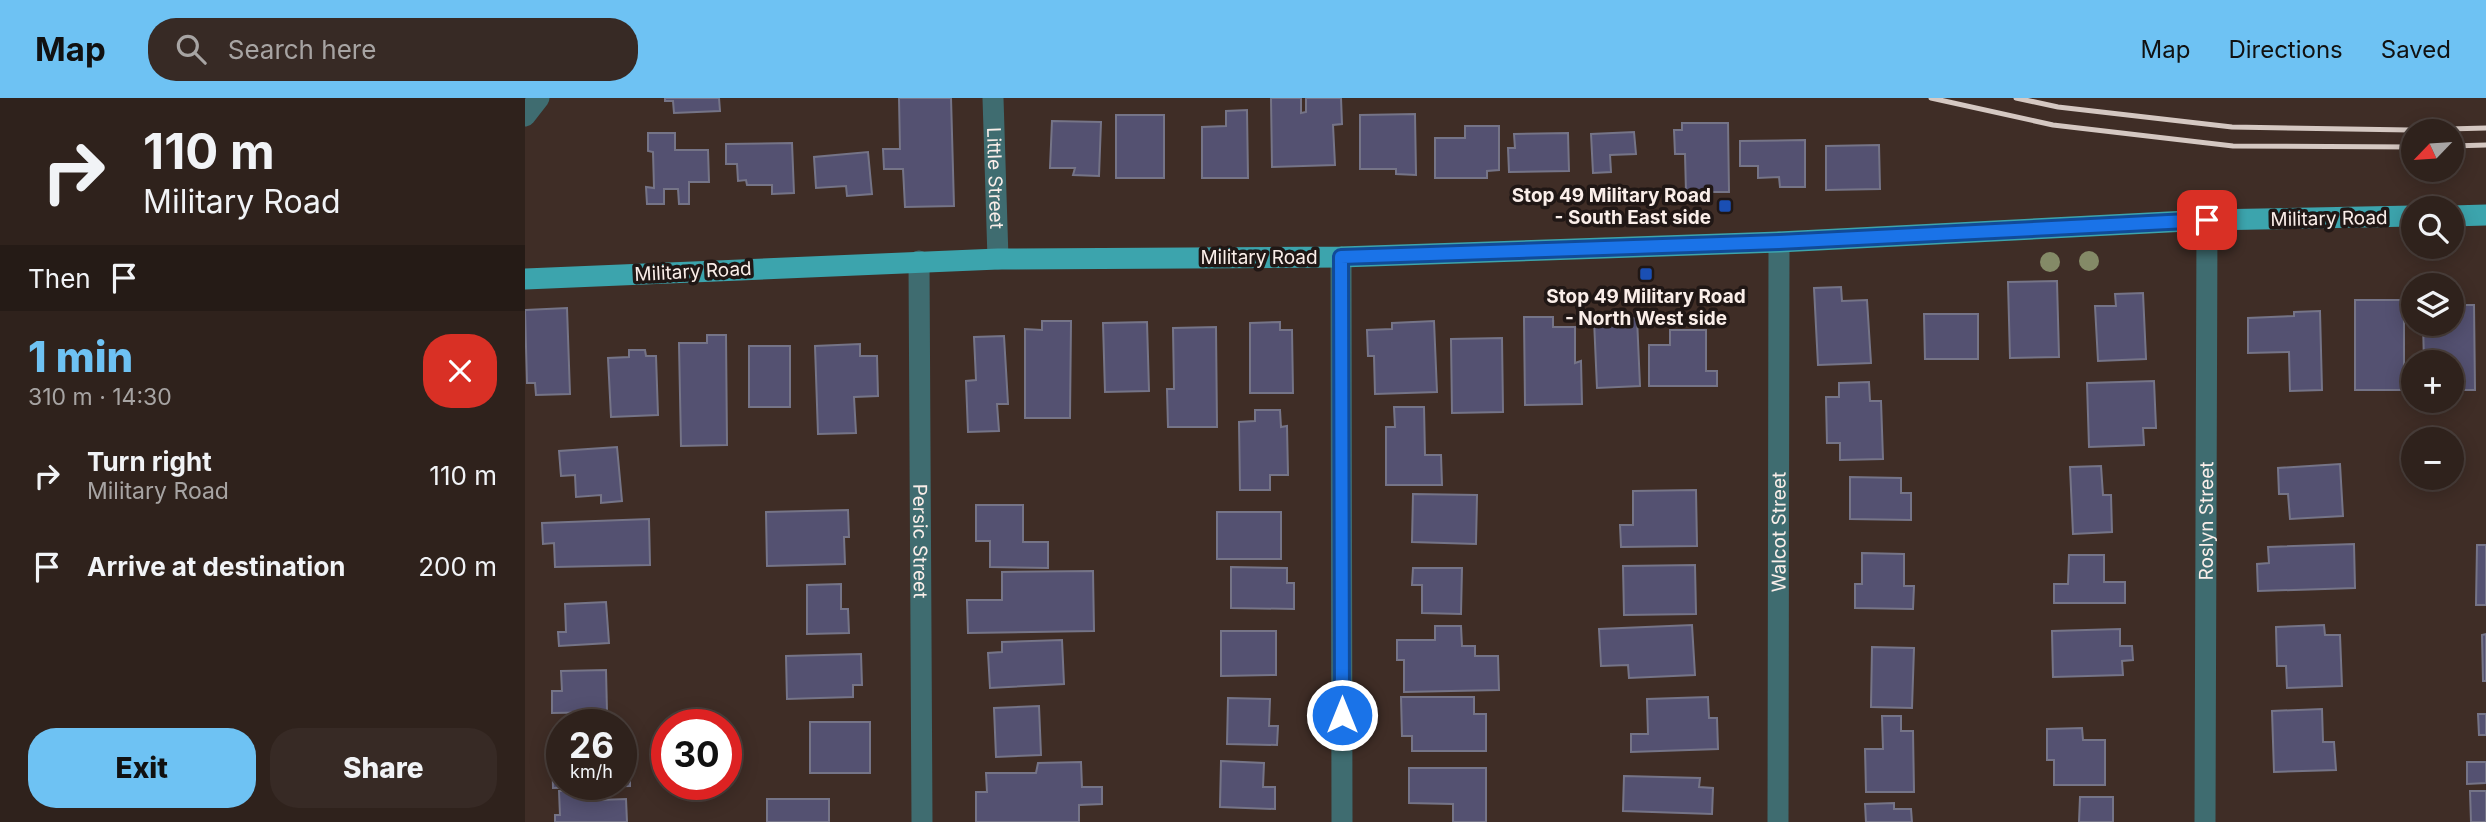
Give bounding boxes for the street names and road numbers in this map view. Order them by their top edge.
street label: Little Street [982,127,1008,229]
street label: Military Road [2270,206,2388,231]
street label: Military Road [1200,246,1318,269]
street label: Military Road [634,257,752,286]
street label: Roslyn Street [2195,461,2218,581]
street label: Walcot Street [1767,472,1791,592]
street label: Persic Street [908,484,932,598]

